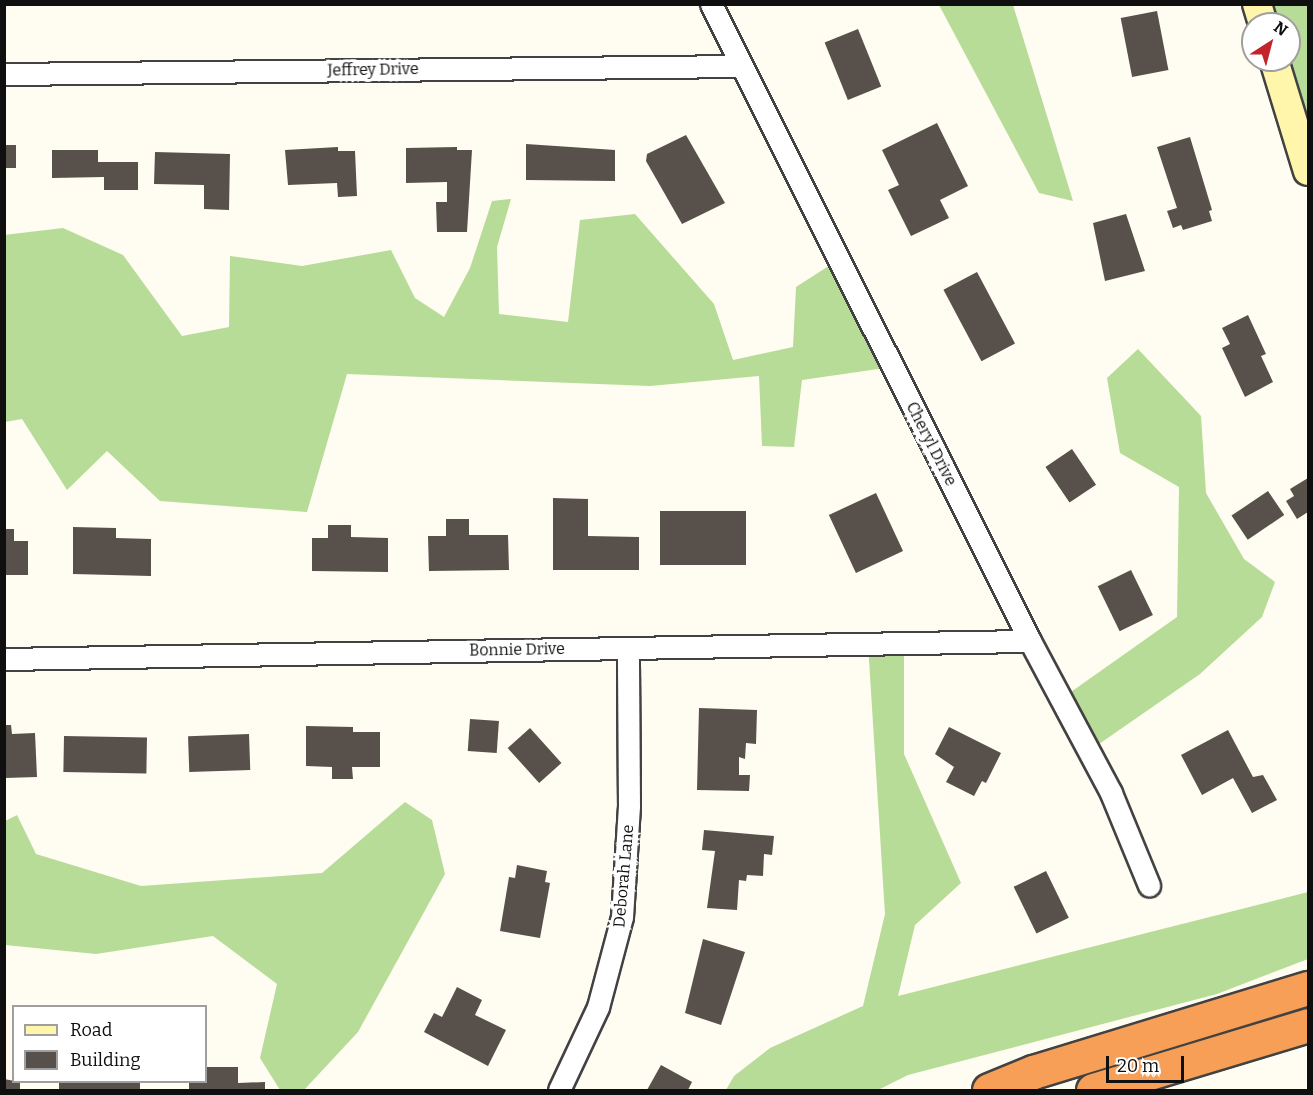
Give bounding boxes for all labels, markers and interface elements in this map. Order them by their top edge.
north arrow [1241,12,1301,72]
text: N [1270,17,1291,40]
street label: Jeffrey Drive [327,60,419,80]
street label: Cheryl Drive [902,399,960,489]
street label: Bonnie Drive [469,640,565,660]
street label: Deborah Lane [610,824,638,928]
legend [12,1005,207,1083]
text: Road [70,1019,112,1041]
scale bar [1109,1044,1187,1082]
text: Building [70,1049,141,1071]
text: 20 m [1117,1055,1159,1077]

